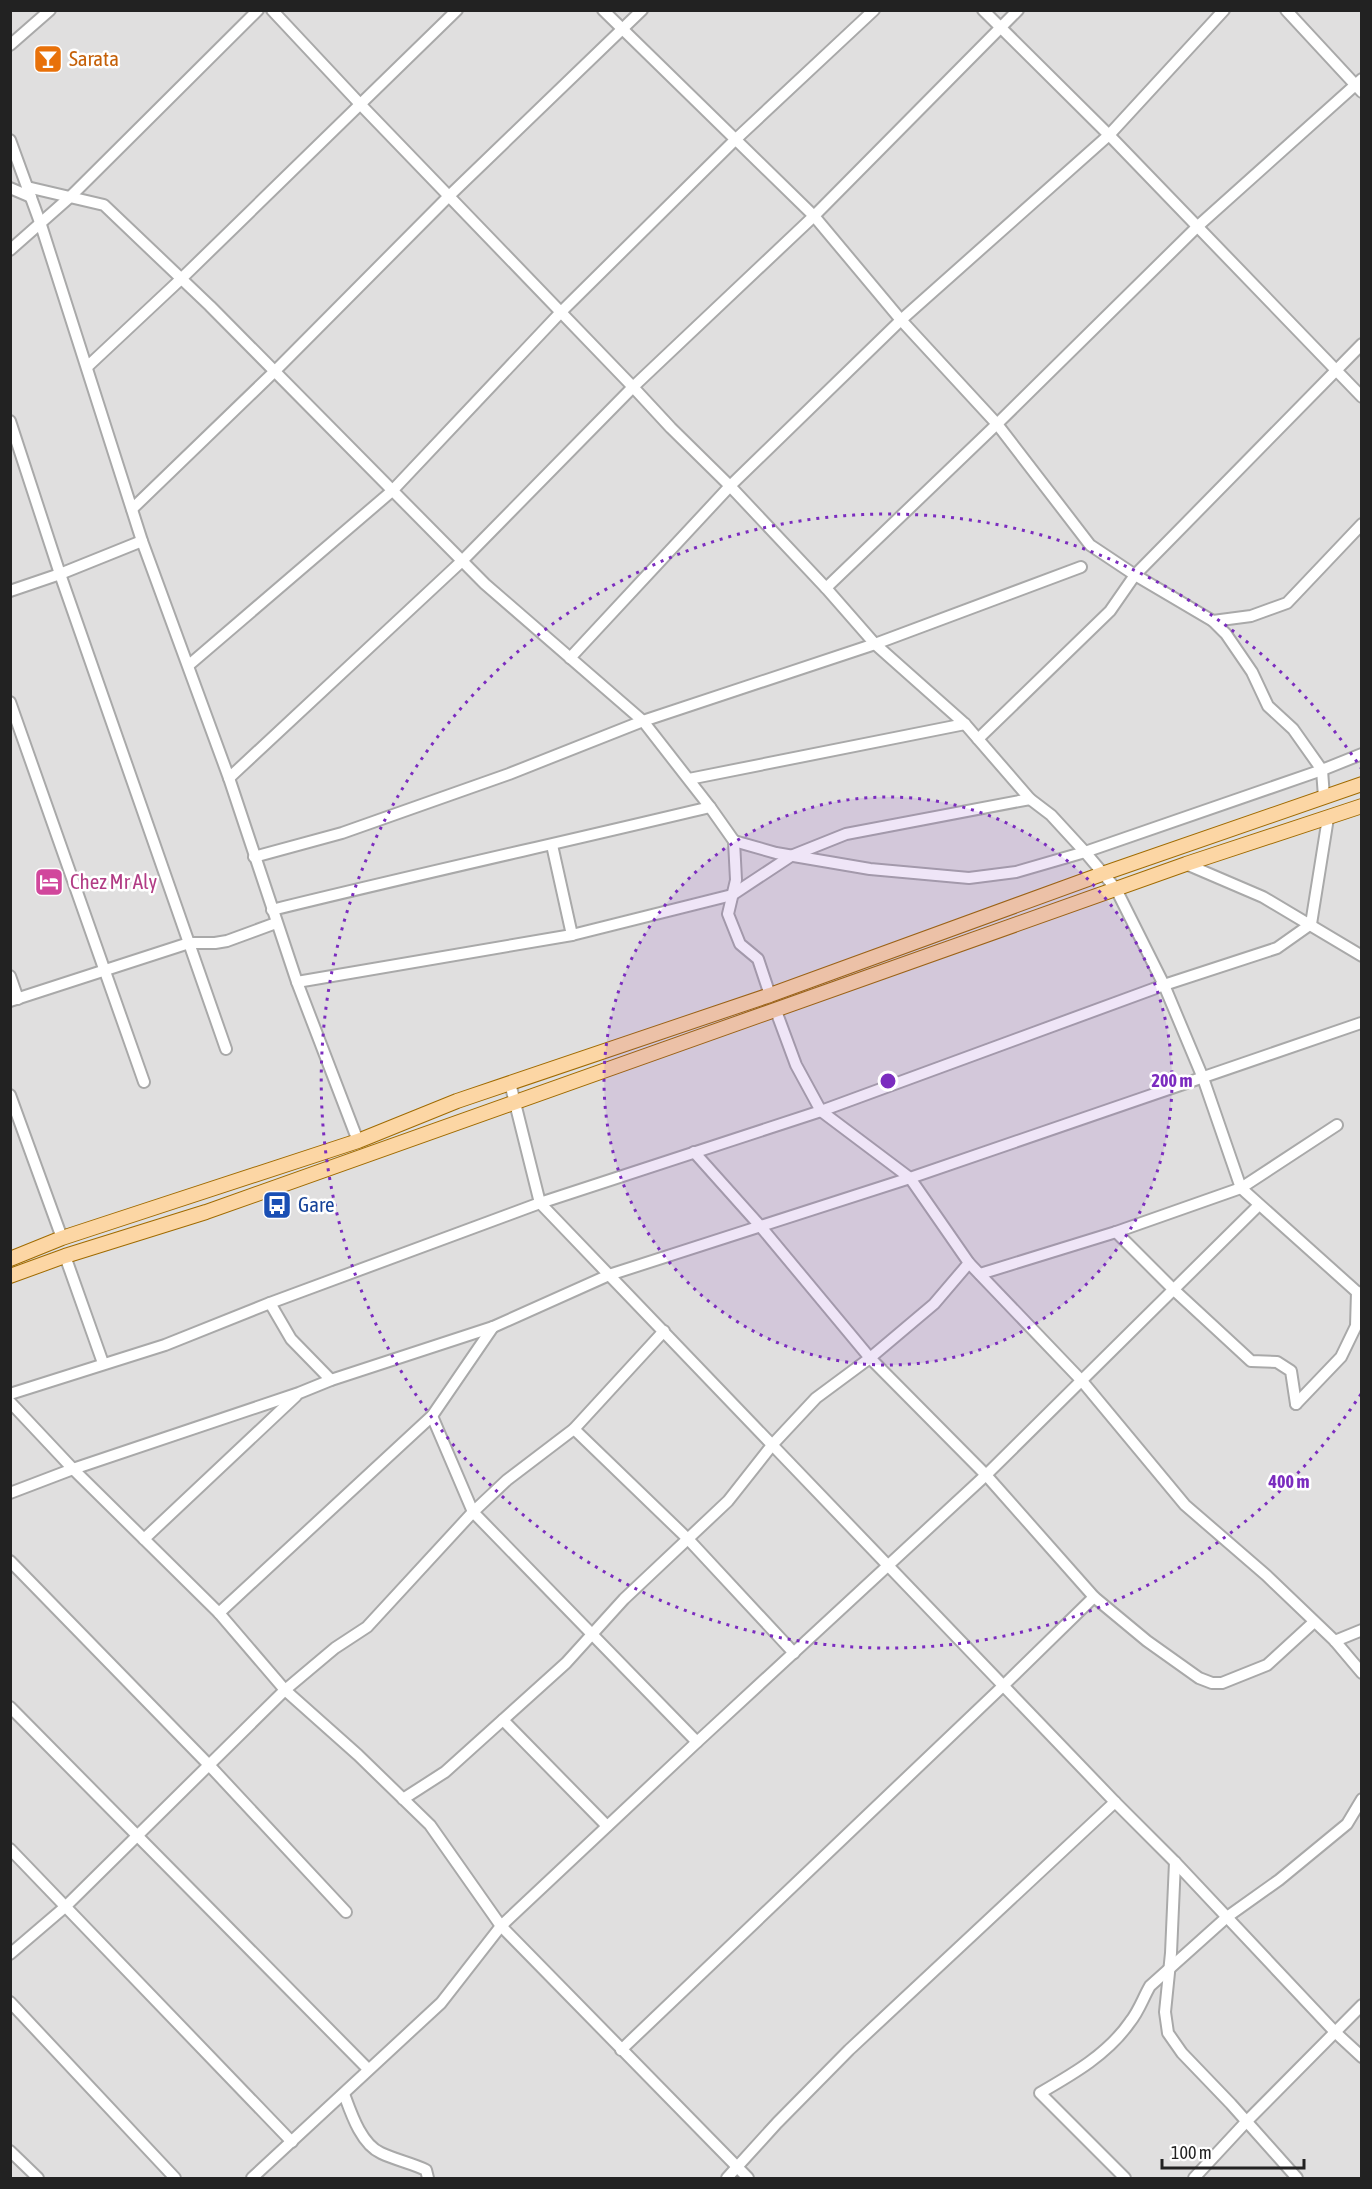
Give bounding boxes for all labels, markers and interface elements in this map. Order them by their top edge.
bar icon: Sarata [32,43,64,75]
place label: Sarata [69,46,119,70]
hotel icon: Chez Mr Aly [33,866,65,898]
place label: Chez Mr Aly [70,869,157,893]
text: 200 m [1152,1070,1192,1091]
centre of rings [878,1071,898,1091]
bus stop icon: Gare [261,1189,293,1221]
place label: Gare [298,1192,335,1216]
text: 400 m [1268,1471,1309,1492]
scale bar [1162,2132,1304,2170]
text: 100 m [1171,2142,1212,2163]

